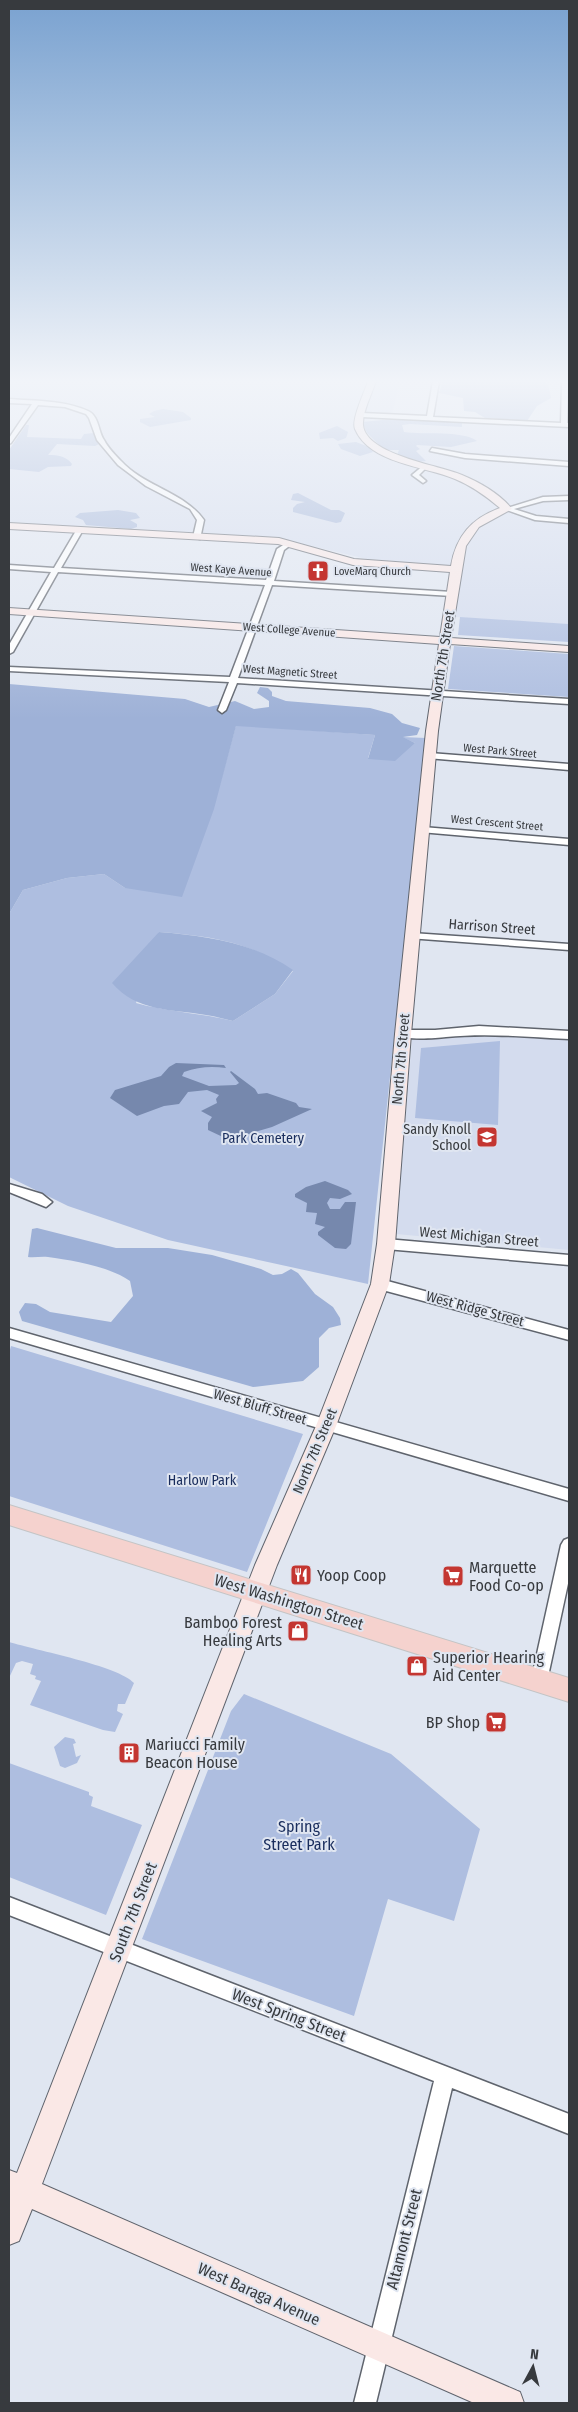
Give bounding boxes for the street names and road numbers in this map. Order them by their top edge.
street label: West Kaye Avenue [190,561,272,579]
street label: North 7th Street [427,609,459,702]
street label: West College Avenue [242,620,336,640]
street label: West Magnetic Street [242,662,338,682]
street label: West Park Street [463,741,538,761]
street label: West Crescent Street [450,812,544,834]
street label: Harrison Street [448,915,536,939]
street label: North 7th Street [389,1012,413,1105]
street label: West Michigan Street [419,1223,540,1251]
street label: West Ridge Street [424,1288,526,1330]
street label: West Bluff Street [211,1386,309,1429]
street label: North 7th Street [289,1405,341,1496]
street label: West Washington Street [212,1570,367,1634]
street label: South 7th Street [105,1859,161,1965]
street label: West Spring Street [229,1985,349,2046]
street label: Altamont Street [382,2186,426,2291]
street label: West Baraga Avenue [195,2259,323,2330]

